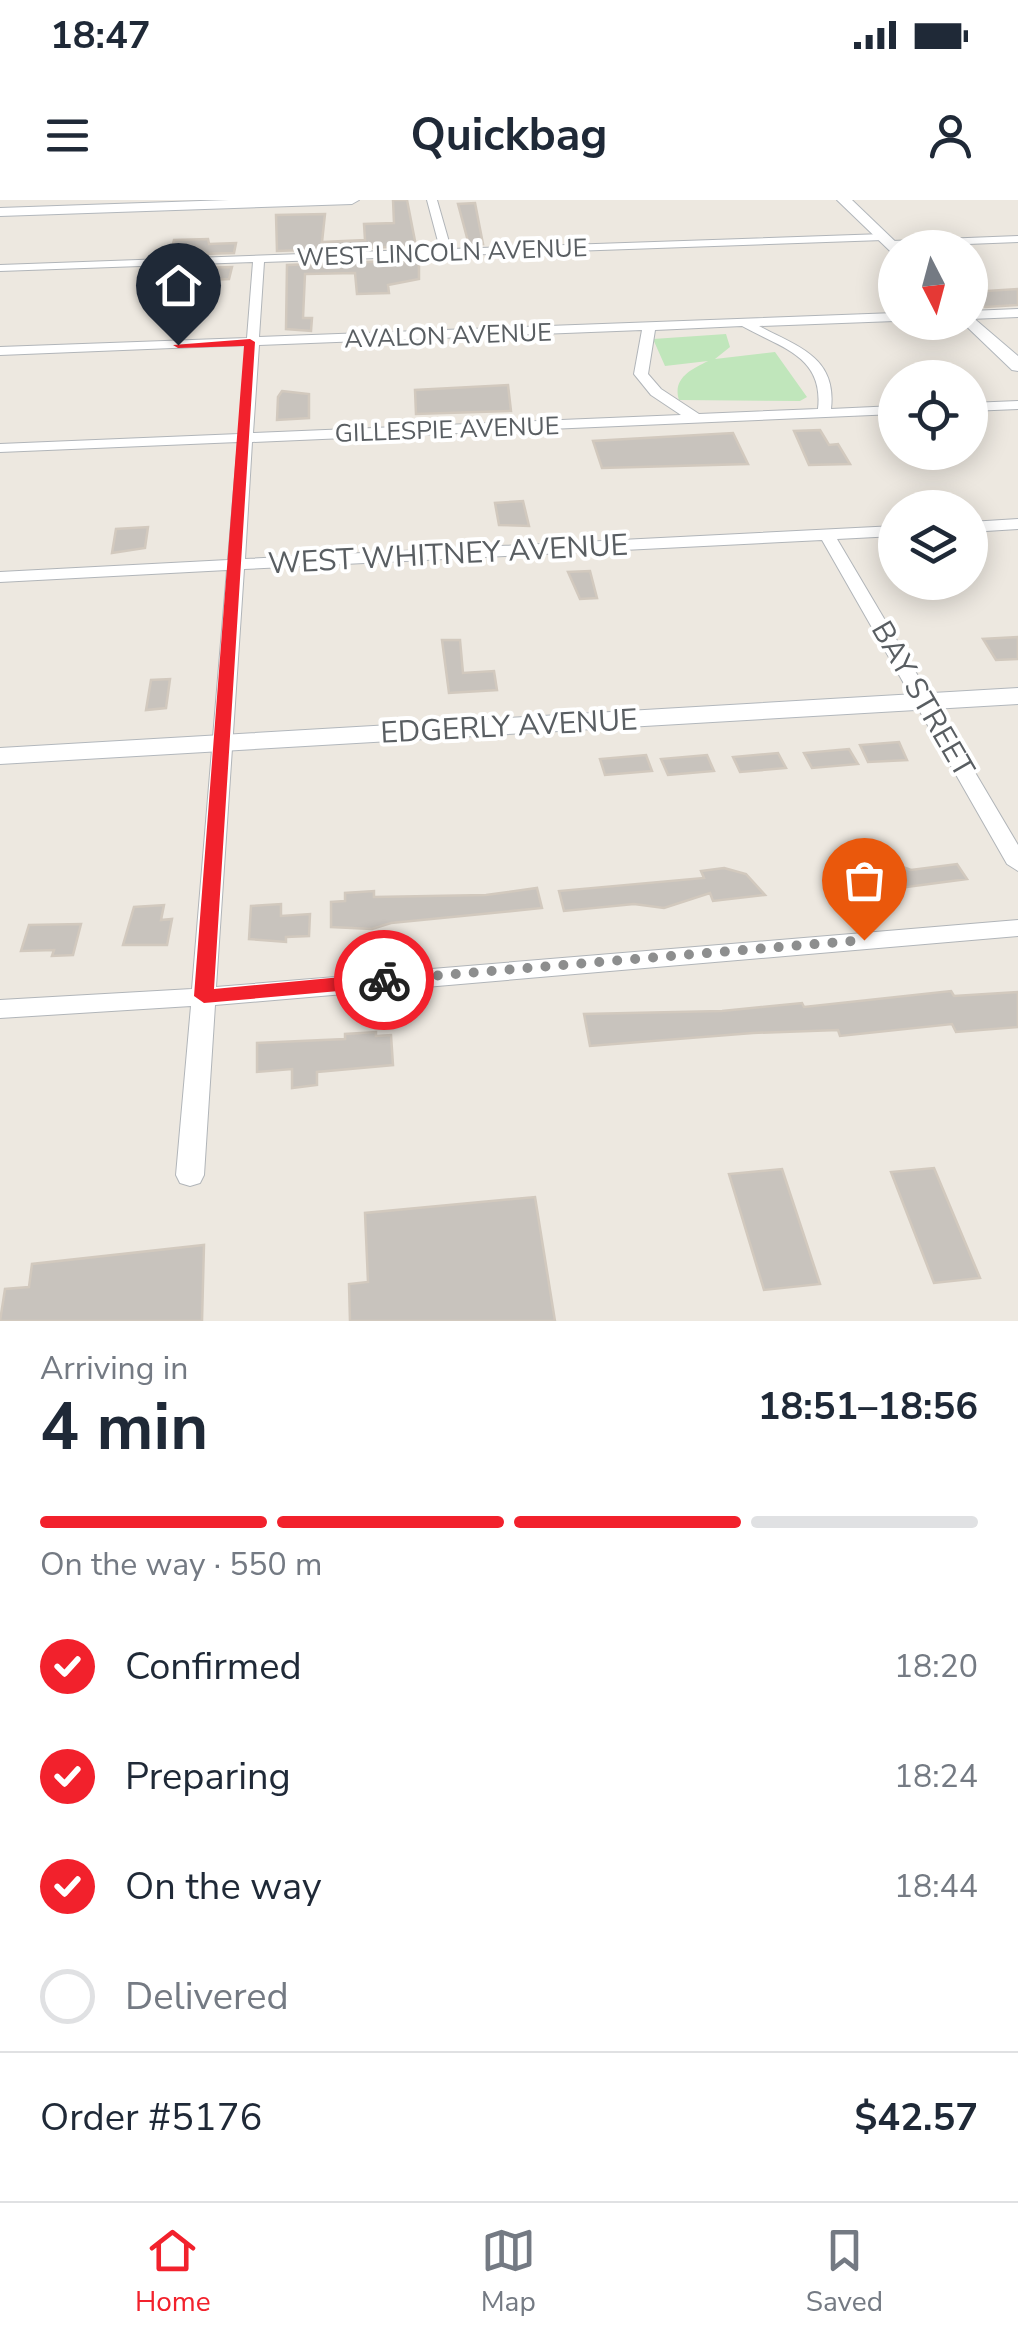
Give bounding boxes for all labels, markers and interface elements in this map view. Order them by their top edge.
text: 18:47 [50,10,151,61]
text: Quickbag [410,105,608,166]
icon: menu [40,108,95,163]
icon: person [923,108,978,163]
north arrow [878,230,988,340]
map controls [878,230,988,600]
street label: WEST LINCOLN AVENUE [296,231,588,275]
pin [136,243,221,346]
icon: home [151,258,206,313]
street label: AVALON AVENUE [344,315,552,357]
button: locate [878,360,988,470]
street label: GILLESPIE AVENUE [334,409,560,451]
button: layers [878,490,988,600]
street label: WEST WHITNEY AVENUE [267,525,629,584]
street label: BAY STREET [861,614,984,785]
street label: EDGERLY AVENUE [379,699,639,754]
pin [822,838,907,941]
icon: bag [837,853,892,908]
courier [334,930,434,1030]
icon: bike [357,953,412,1008]
text: Arriving in [40,1347,188,1390]
text: 18:51–18:56 [758,1381,978,1432]
text: 4 min [40,1383,208,1472]
text: On the way · 550 m [40,1543,322,1586]
icon: check [40,1639,95,1694]
text: Confirmed [125,1641,302,1692]
text: 18:20 [894,1645,978,1688]
icon: check [40,1749,95,1804]
text: Preparing [125,1751,291,1802]
text: 18:24 [894,1755,978,1798]
icon: check [40,1859,95,1914]
text: On the way [125,1861,321,1912]
text: 18:44 [894,1865,978,1908]
text: Delivered [125,1971,289,2022]
text: Order #5176 [40,2092,262,2143]
text: $42.57 [855,2092,978,2143]
tab: Home [135,2223,211,2321]
tab: Map [481,2223,536,2321]
tab: Saved [806,2223,883,2321]

